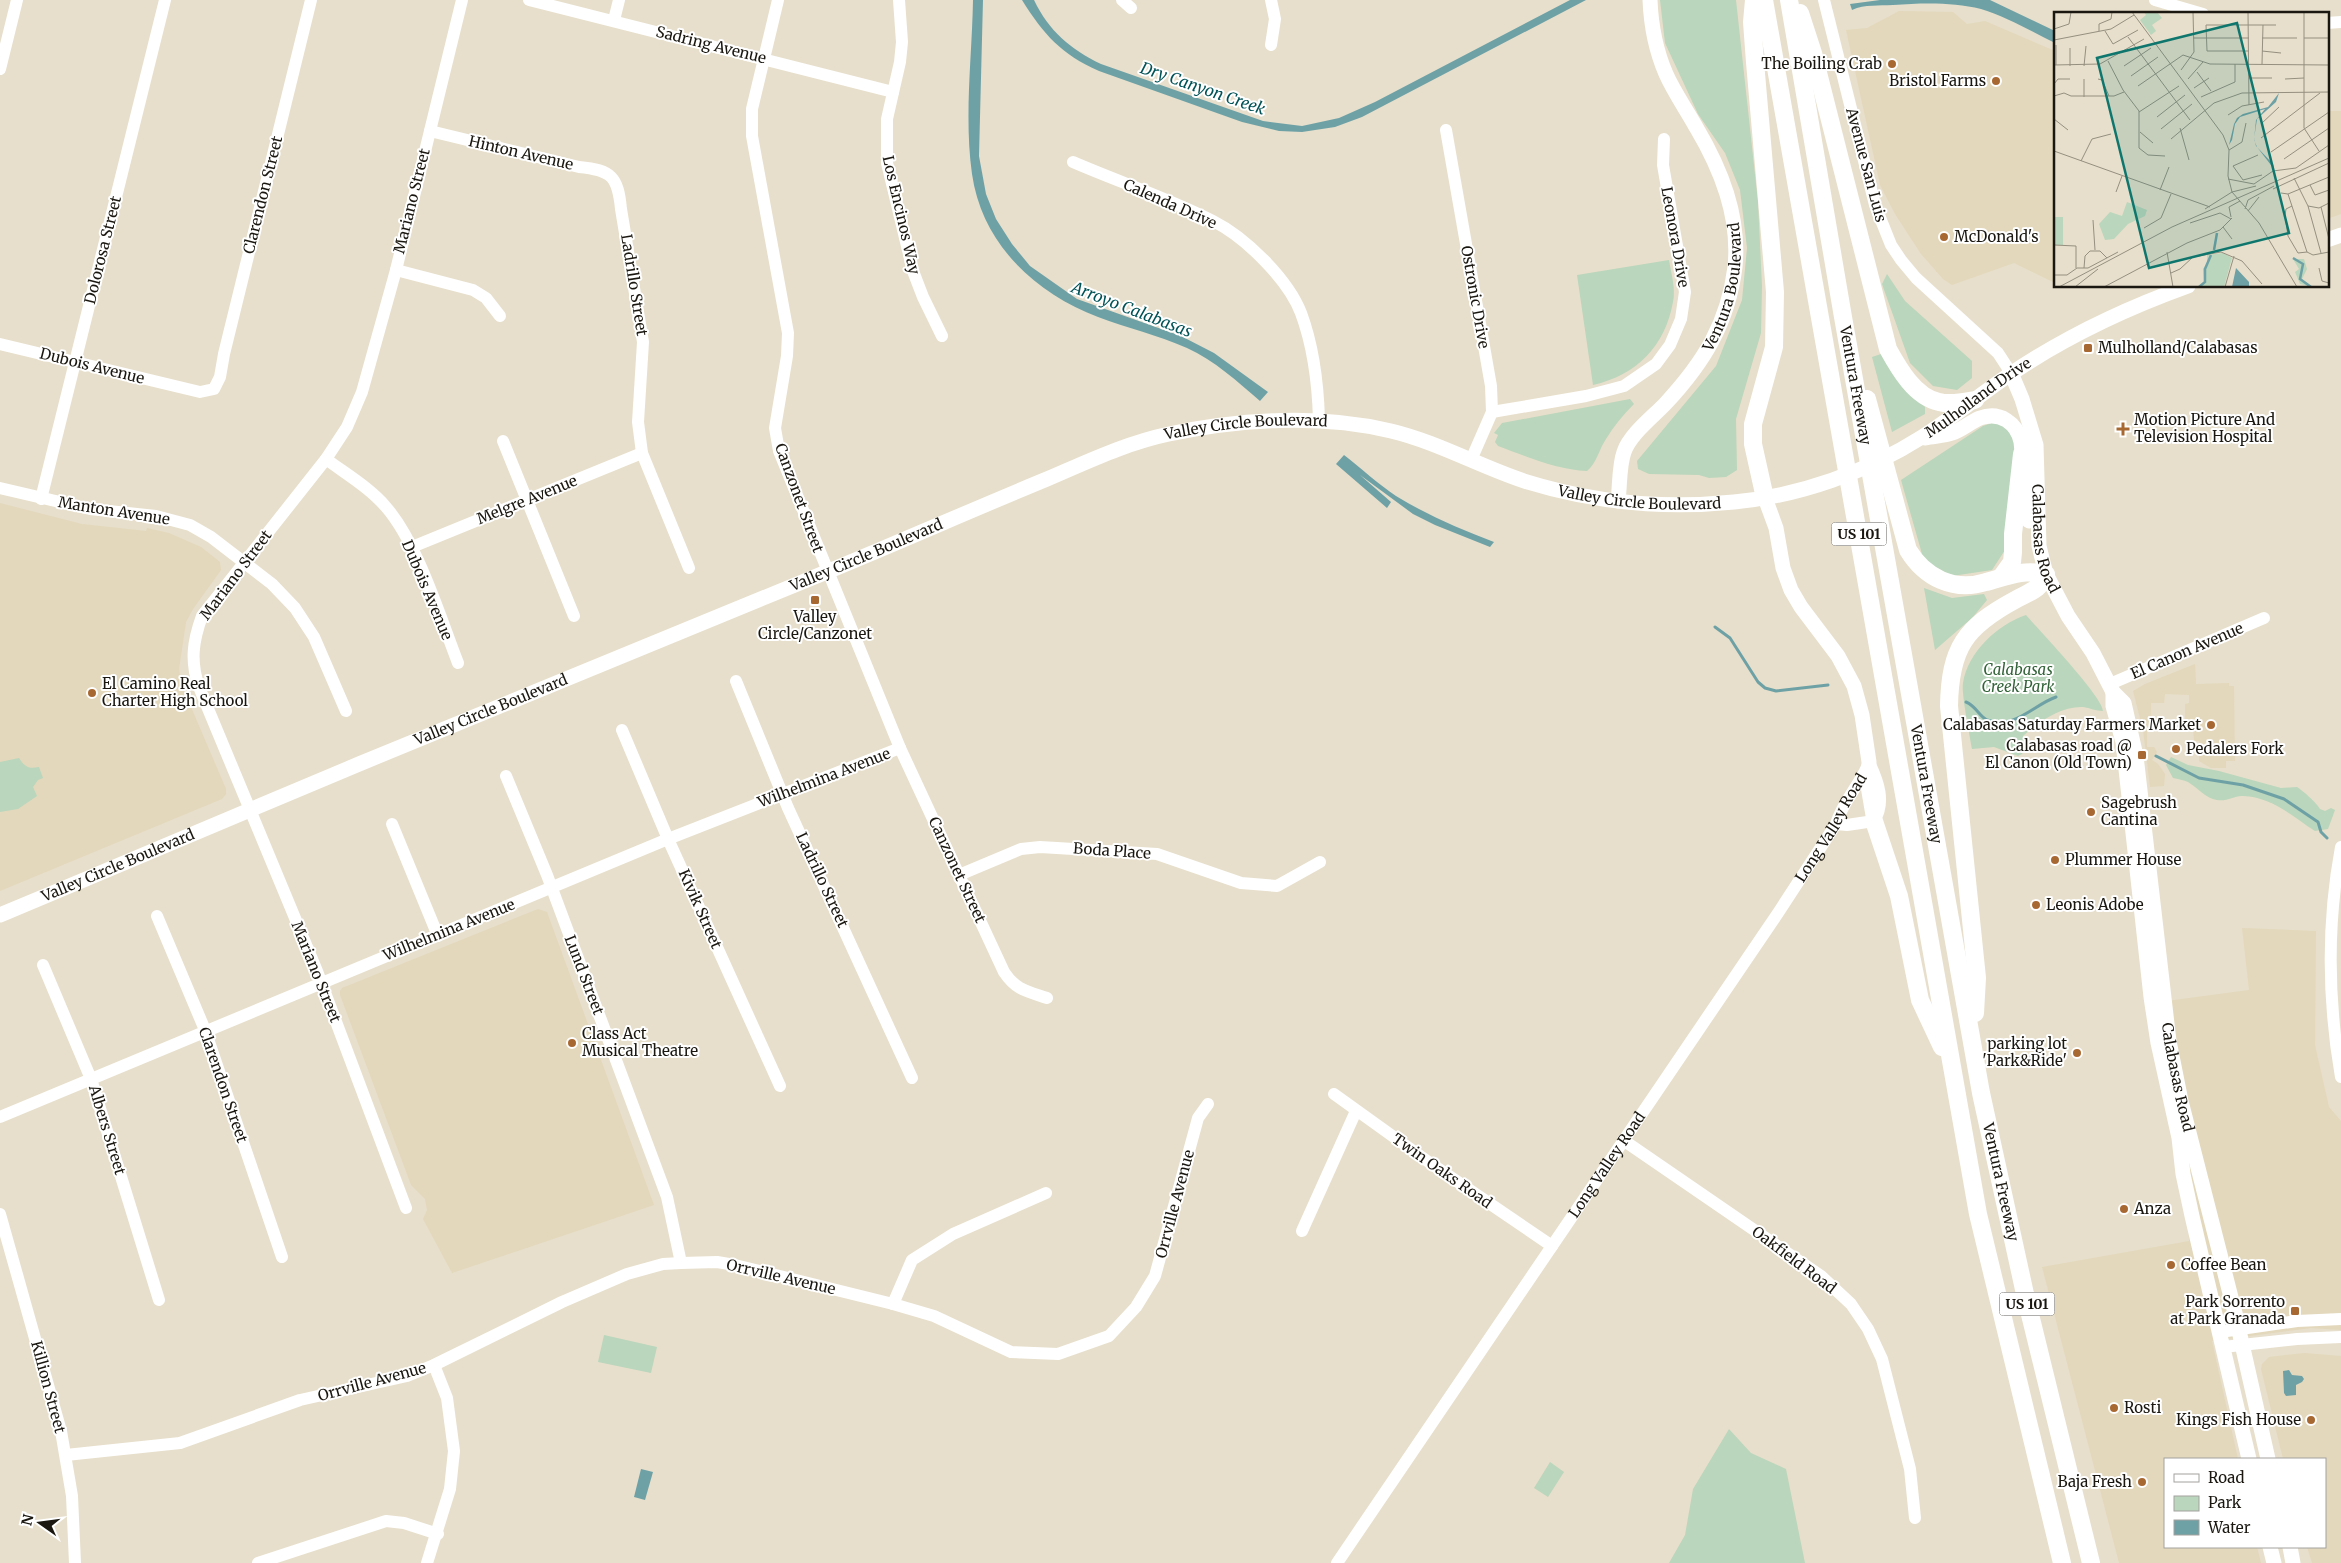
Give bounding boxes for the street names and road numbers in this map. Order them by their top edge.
street label: Sadring Avenue [654,22,768,67]
street label: Avenue San Luis [1842,105,1891,224]
street label: Hinton Avenue [467,131,576,174]
street label: Clarendon Street [239,134,286,256]
street label: Mariano Street [389,146,434,255]
street label: Los Encinos Way [879,154,924,276]
street label: Calenda Drive [1121,174,1220,233]
street label: Leonora Drive [1657,185,1694,289]
street label: Dolorosa Street [80,194,125,306]
street label: Ventura Boulevard [1698,221,1745,355]
street label: Ladrillo Street [617,233,652,337]
street label: Ostronic Drive [1457,244,1494,350]
street label: Ventura Freeway [1836,323,1876,447]
street label: Dubois Avenue [38,343,147,388]
street label: Mulholland Drive [1921,353,2035,442]
street label: Valley Circle Boulevard [1162,410,1328,444]
street label: Canzonet Street [771,441,828,555]
street label: Melgre Avenue [474,471,580,528]
street label: Valley Circle Boulevard [1555,480,1722,514]
street label: Calabasas Road [2028,484,2064,596]
street label: Manton Avenue [57,492,172,529]
street label: Valley Circle Boulevard [786,514,945,596]
road number: US 101 [1832,522,1886,546]
street label: Mariano Street [196,526,276,623]
street label: Dubois Avenue [398,537,457,643]
street label: El Canon Avenue [2128,618,2246,683]
street label: Valley Circle Boulevard [410,669,570,750]
street label: Ventura Freeway [1906,722,1947,845]
street label: Wilhelmina Avenue [754,743,893,812]
street label: Long Valley Road [1791,770,1871,886]
street label: Canzonet Street [925,814,990,926]
street label: Valley Circle Boulevard [38,824,197,906]
street label: Ladrillo Street [792,829,853,931]
street label: Boda Place [1073,838,1152,863]
street label: Kivik Street [675,866,726,952]
street label: Wilhelmina Avenue [379,894,518,965]
street label: Mariano Street [287,918,345,1025]
street label: Lund Street [561,932,608,1018]
street label: Calabasas Road [2158,1022,2198,1134]
street label: Clarendon Street [195,1025,252,1145]
street label: Albers Street [85,1082,130,1177]
street label: Long Valley Road [1564,1108,1649,1221]
street label: Ventura Freeway [1979,1120,2023,1243]
street label: Twin Oaks Road [1389,1129,1496,1212]
street label: Orrville Avenue [1151,1147,1198,1260]
street label: Oakfield Road [1748,1222,1840,1297]
street label: Orrville Avenue [725,1255,838,1298]
road number: US 101 [2000,1292,2054,1316]
street label: Killion Street [27,1339,70,1435]
street label: Orrville Avenue [316,1358,428,1405]

